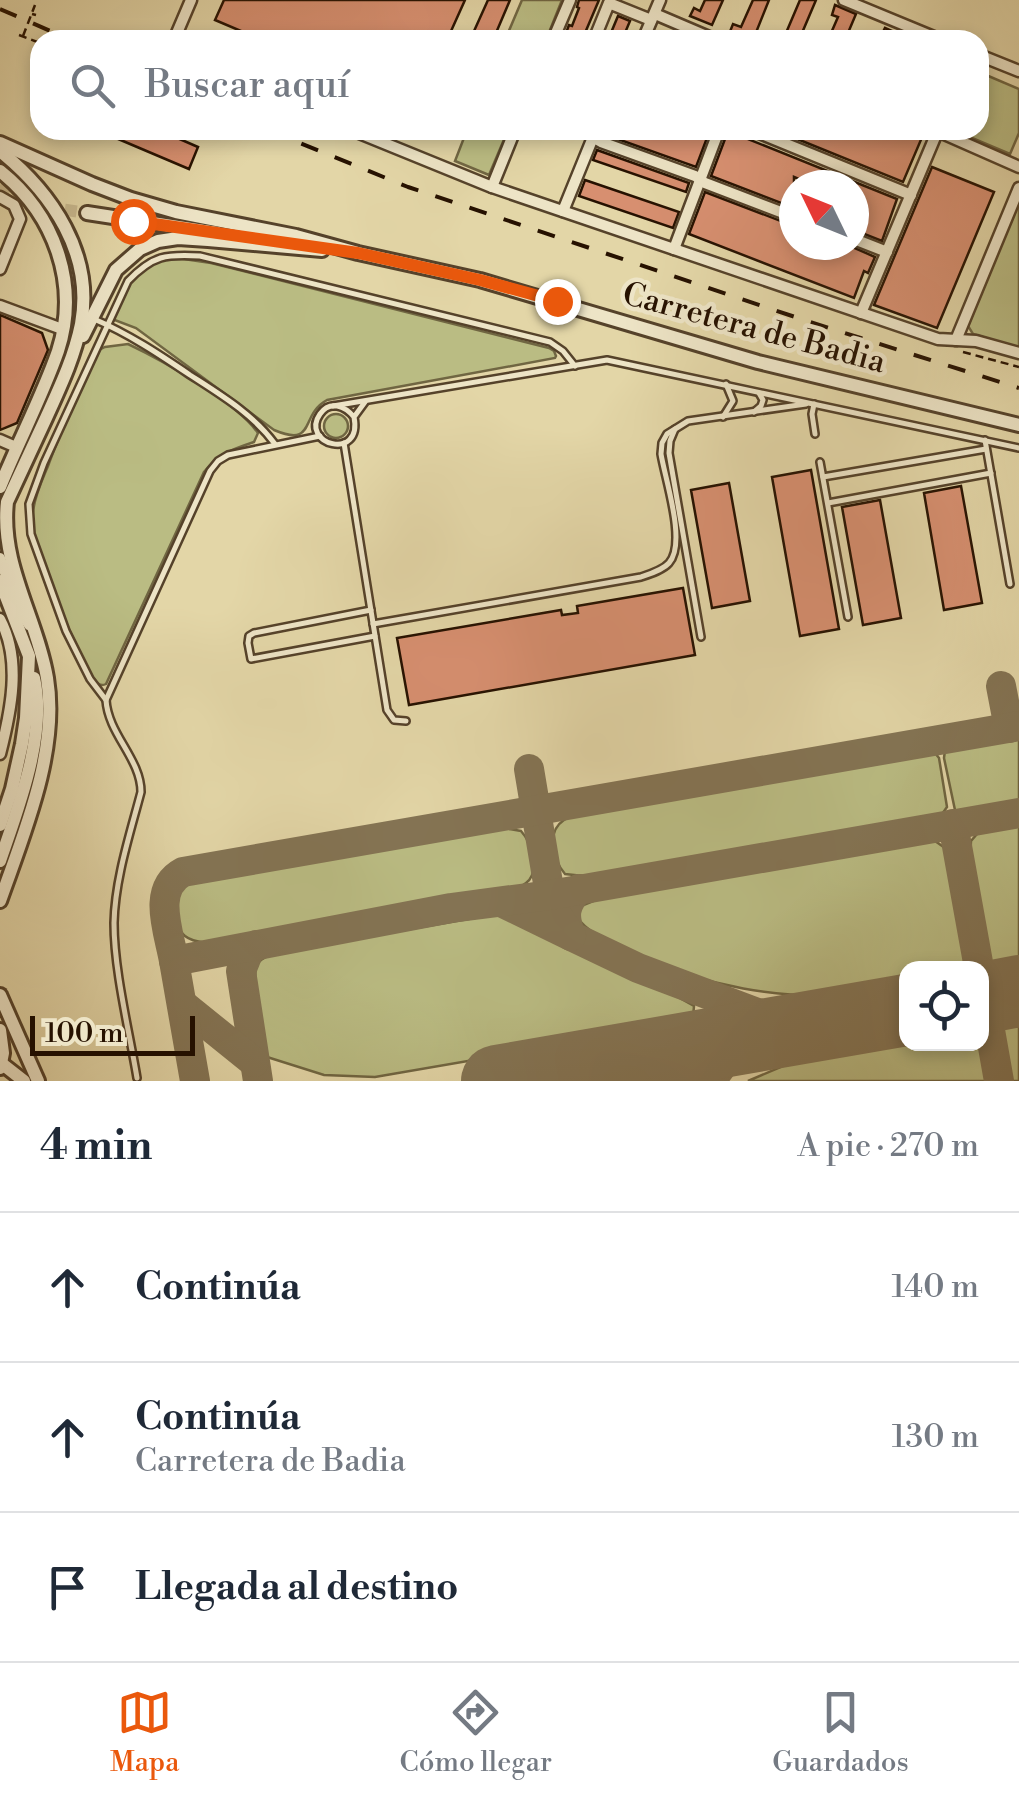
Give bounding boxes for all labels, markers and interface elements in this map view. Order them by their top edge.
search box [30,30,989,140]
icon: search [65,58,120,113]
text: Buscar aquí [145,62,350,109]
north arrow [779,170,869,260]
route start [111,199,157,245]
street label: Carretera de Badia [618,274,891,383]
route end [535,279,581,325]
map controls [899,961,989,1051]
button: locate [899,961,989,1051]
scale bar [30,1011,195,1056]
text: 100 m [45,1016,124,1051]
text: 4 min [40,1120,152,1173]
text: A pie · 270 m [797,1126,979,1166]
icon: ahead [40,1260,95,1315]
text: Continúa [135,1264,301,1311]
text: 140 m [892,1267,979,1307]
text: Continúa [135,1394,301,1441]
icon: ahead [40,1410,95,1465]
text: 130 m [892,1417,979,1457]
text: Carretera de Badia [135,1441,406,1481]
icon: arrive [40,1560,95,1615]
text: Llegada al destino [135,1564,458,1611]
tab: Mapa [110,1685,179,1780]
tab: Cómo llegar [400,1685,552,1780]
tab: Guardados [772,1685,909,1780]

